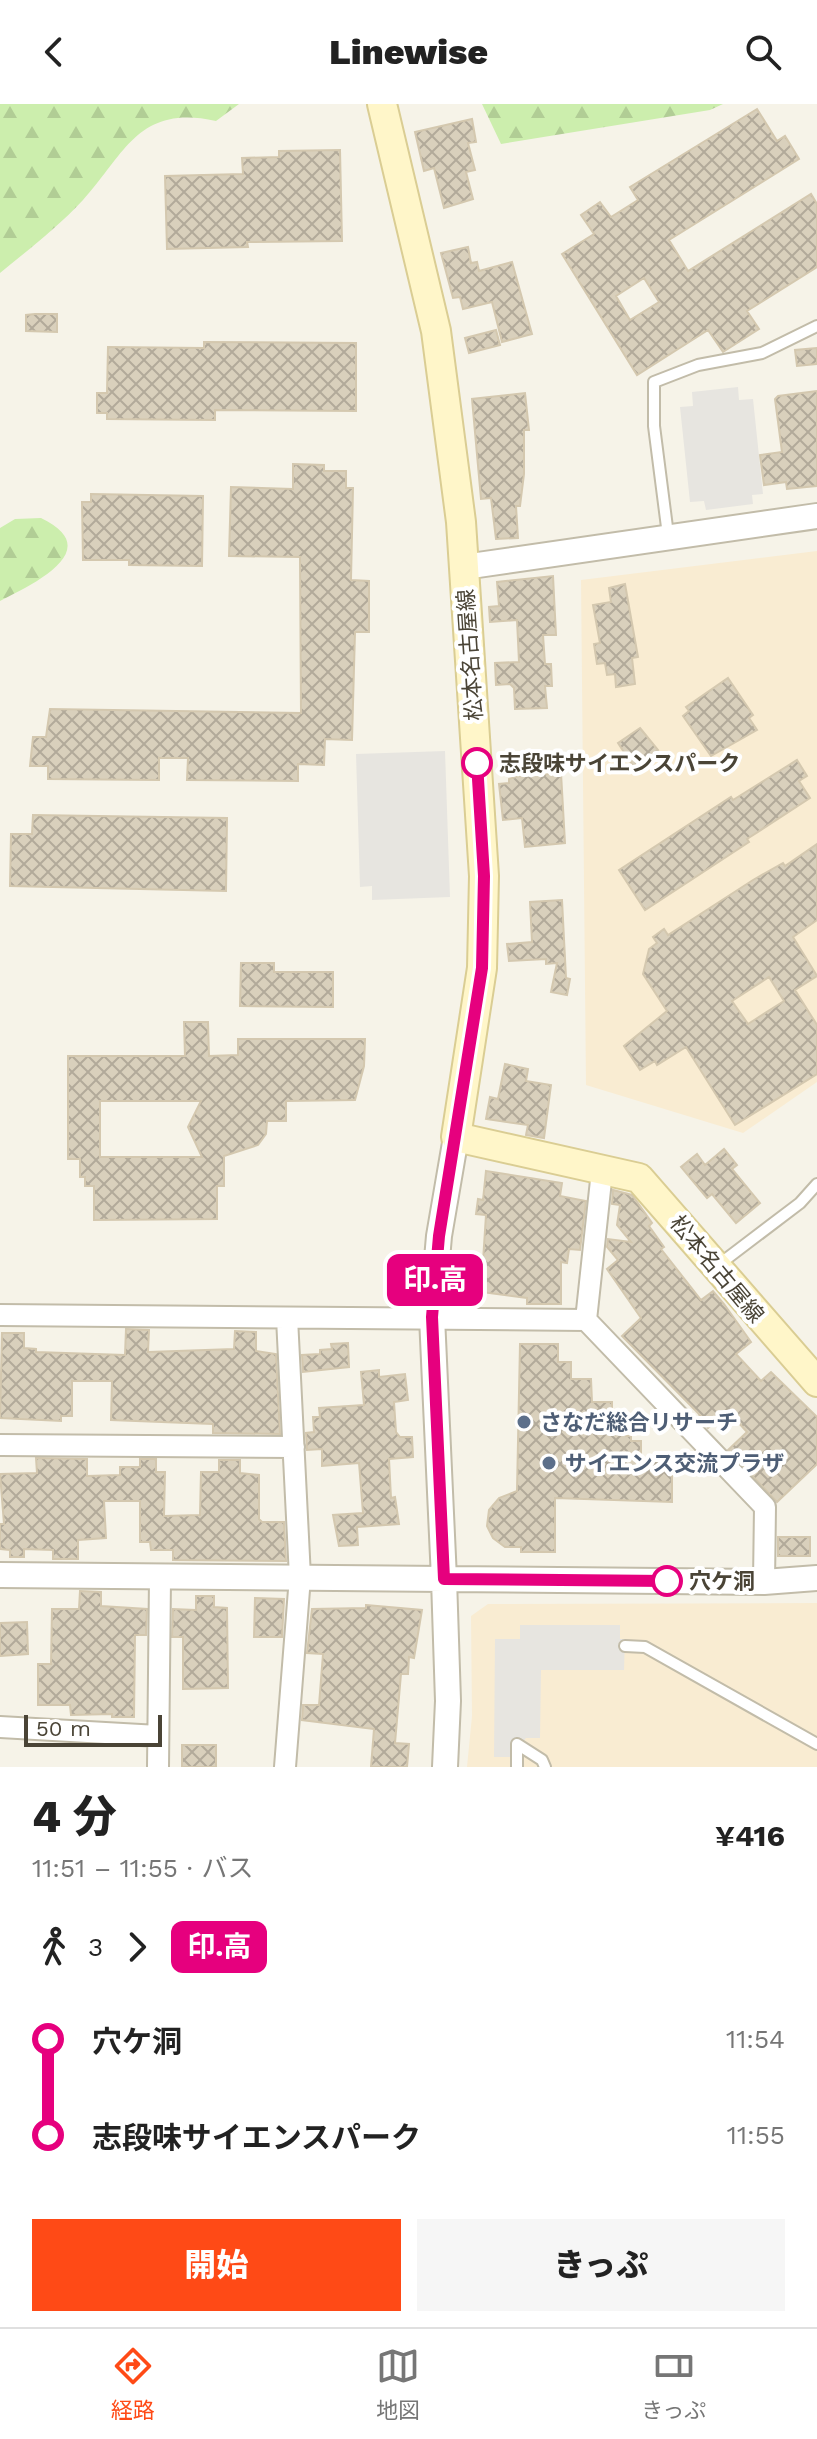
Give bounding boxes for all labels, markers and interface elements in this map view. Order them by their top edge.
icon: back [32,30,76,74]
icon: search [741,30,785,74]
text: Linewise [329,31,488,73]
street label: 松本名古屋線 [453,588,487,722]
marker: 志段味サイエンスパーク [462,748,492,778]
place label: 志段味サイエンスパーク [499,751,740,776]
street label: 松本名古屋線 [665,1210,769,1328]
line badge: 印.高 [389,1254,481,1306]
text: 印.高 [403,1263,467,1296]
place label: さなだ総合リサーチ [540,1410,738,1435]
marker: さなだ総合リサーチ [515,1413,533,1431]
place label: サイエンス交流プラザ [565,1451,784,1476]
marker: サイエンス交流プラザ [540,1454,558,1472]
marker: 穴ケ洞 [652,1566,682,1596]
place label: 穴ケ洞 [689,1569,755,1594]
scale bar [24,1711,162,1747]
text: 50 m [36,1716,91,1741]
text: 4 分 [32,1791,117,1843]
text: ¥416 [715,1818,785,1853]
text: 11:51 – 11:55 · バス [32,1853,254,1883]
icon: walk [32,1925,76,1969]
icon: forward [115,1925,159,1969]
text: 印.高 [187,1930,251,1963]
text: 3 [88,1932,103,1962]
text: 穴ケ洞 [92,2024,182,2059]
text: 11:54 [726,2024,785,2054]
text: 志段味サイエンスパーク [92,2120,421,2155]
text: 11:55 [727,2120,785,2150]
button: 開始 [32,2219,401,2311]
button: きっぷ [417,2219,785,2311]
tab: 経路 [111,2344,155,2424]
tab: 地図 [376,2344,420,2424]
tab: きっぷ [641,2344,706,2424]

